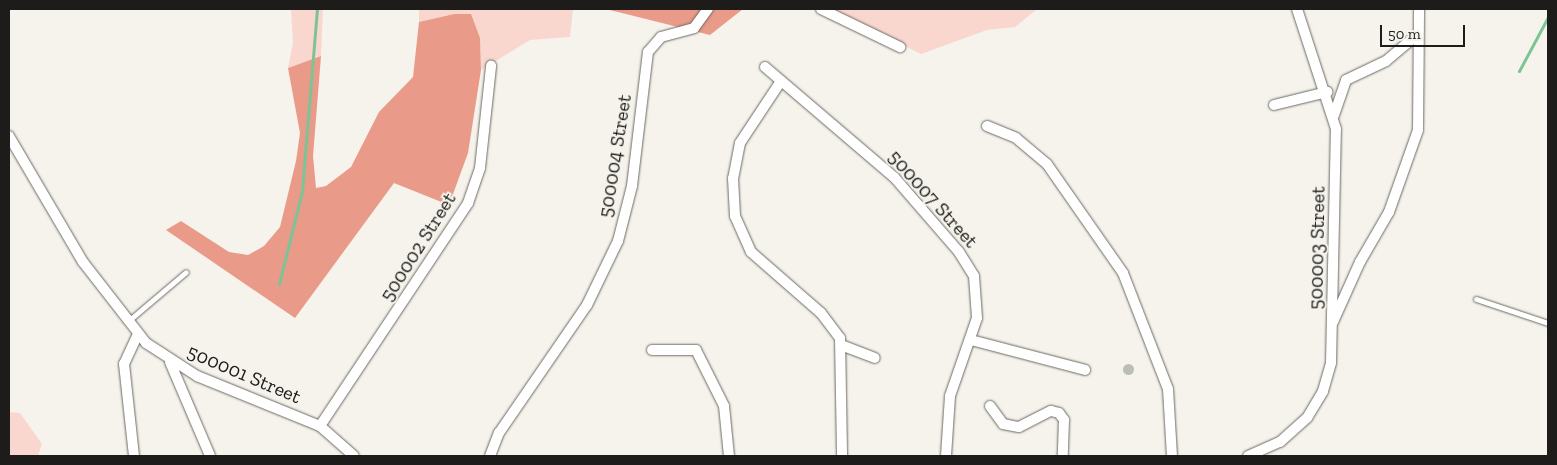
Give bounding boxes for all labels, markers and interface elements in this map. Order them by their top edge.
scale bar [1382,15,1467,47]
text: 50 m [1388,25,1421,43]
street label: 500004 Street [593,93,637,219]
street label: 500007 Street [883,145,983,253]
street label: 500003 Street [1304,186,1330,310]
street label: 500002 Street [375,188,461,306]
street label: 500001 Street [184,339,304,409]

